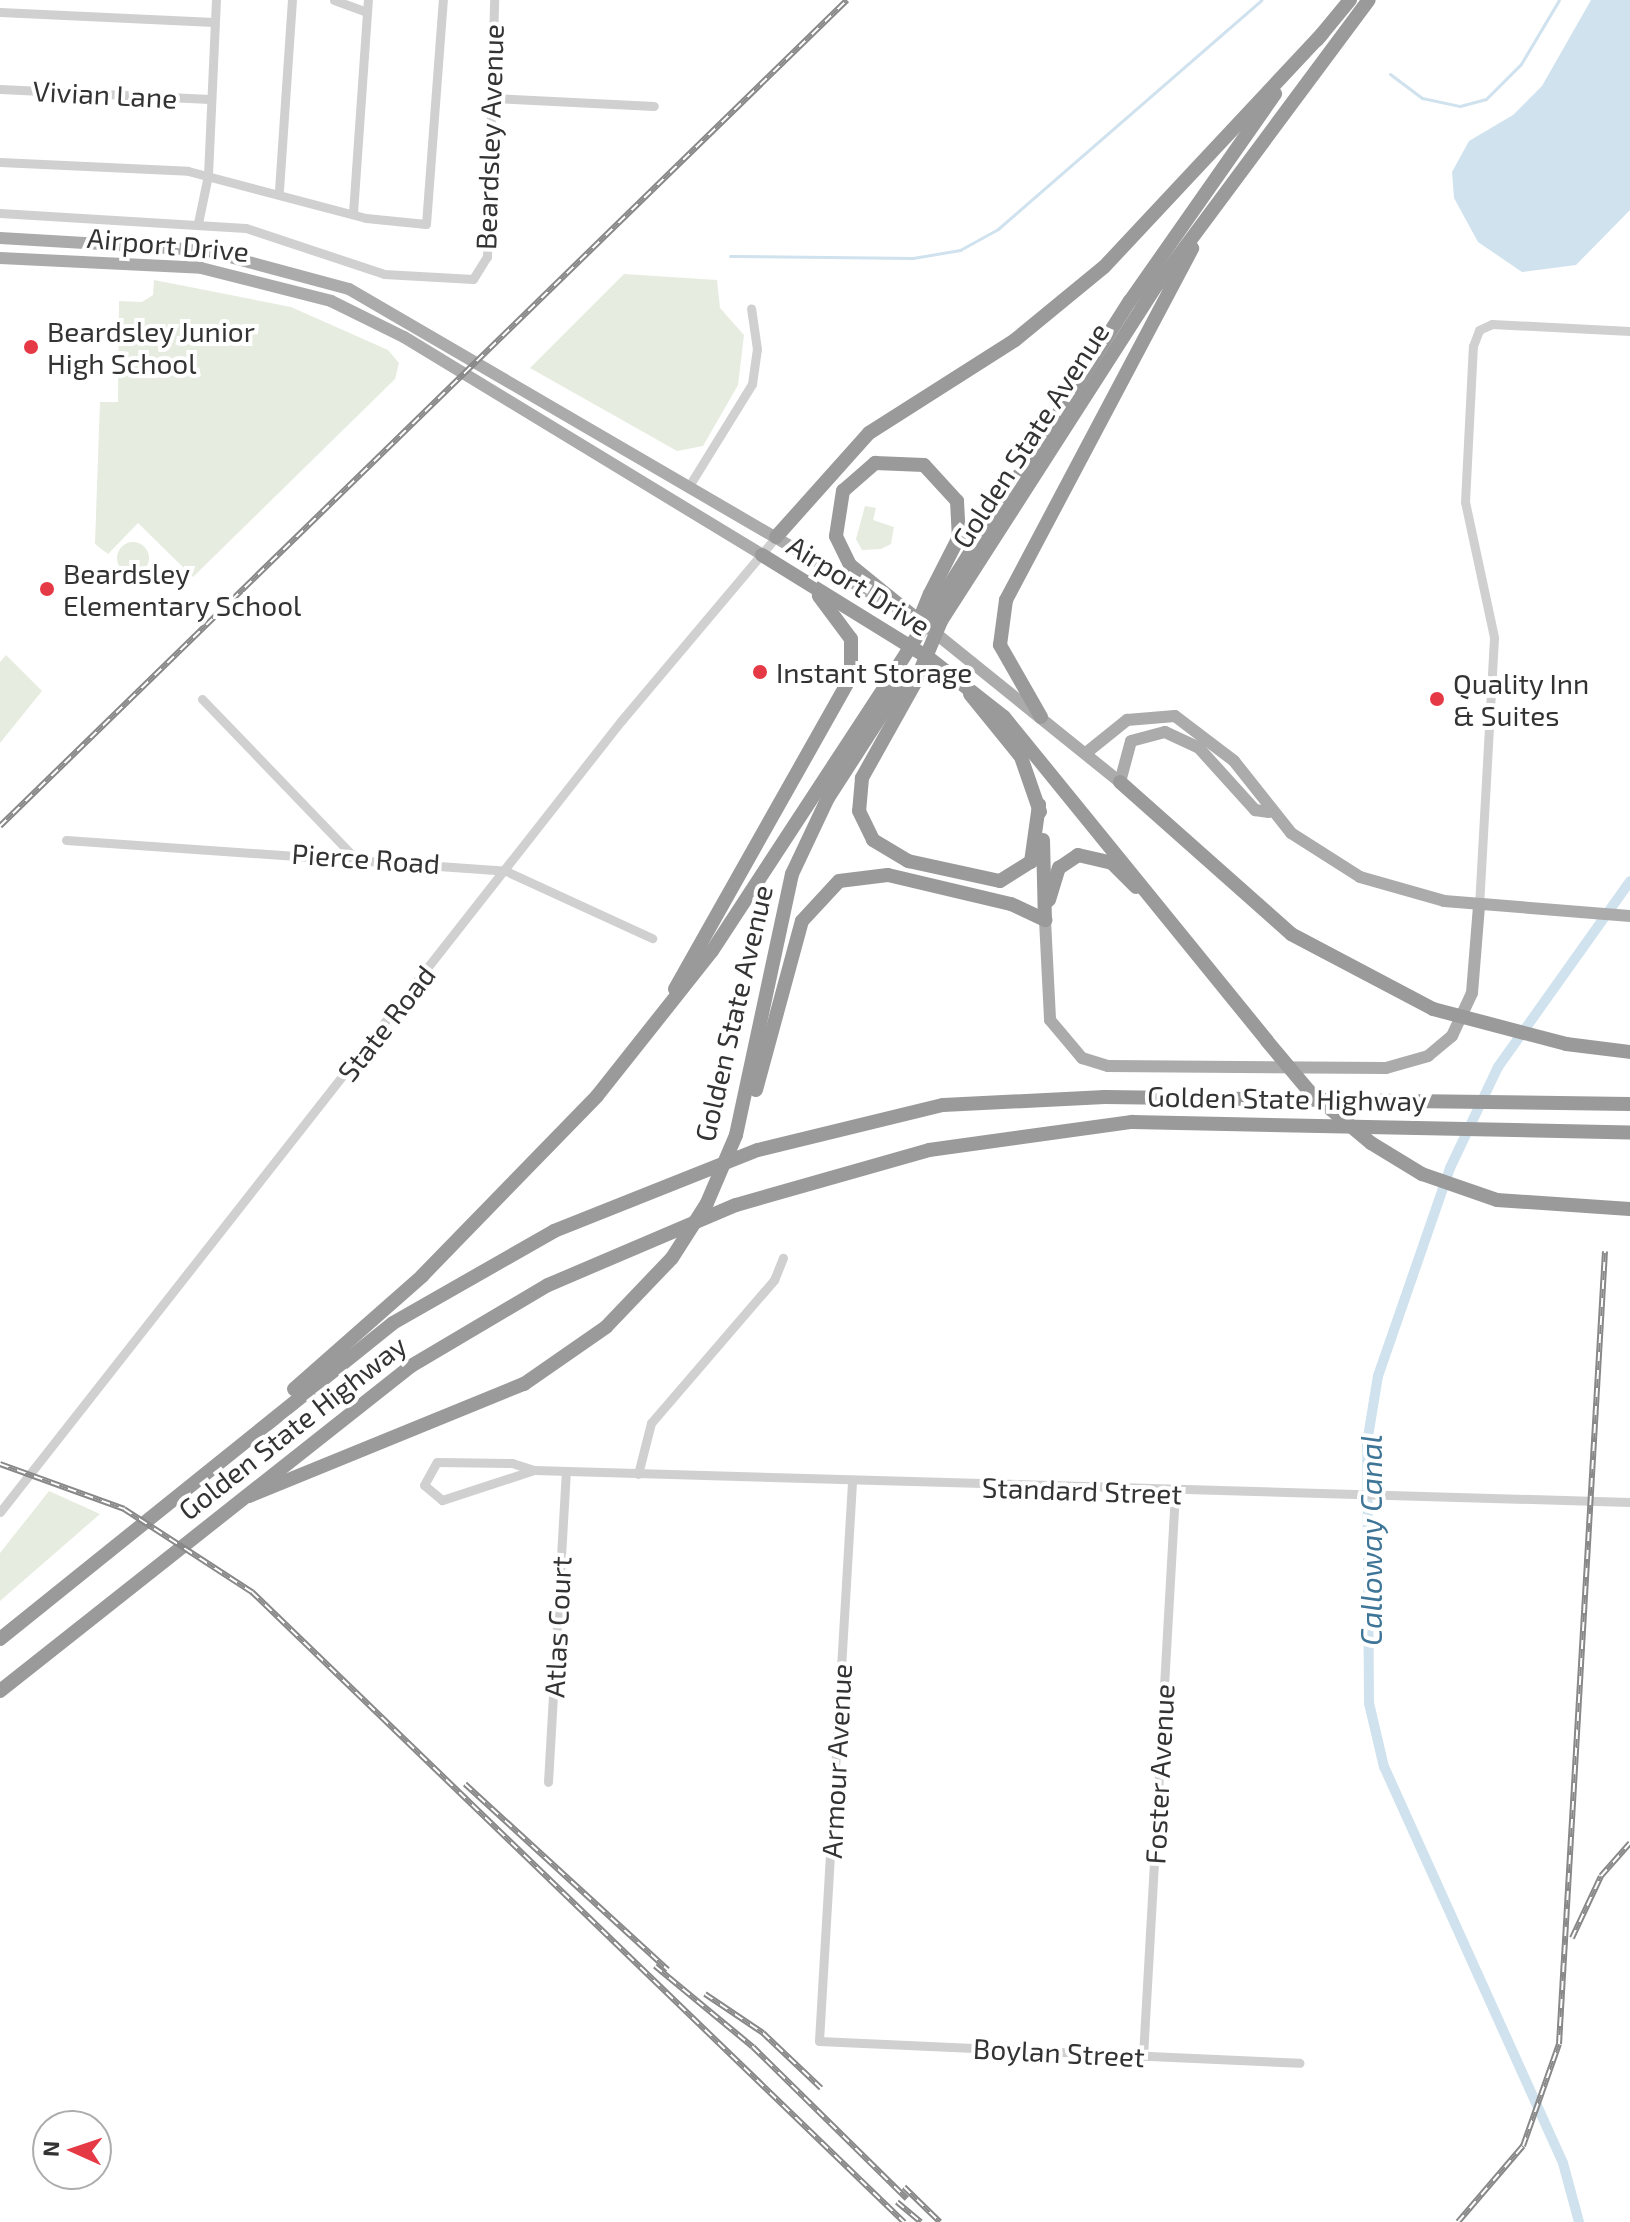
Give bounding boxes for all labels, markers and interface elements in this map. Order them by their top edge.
street label: Beardsley Avenue [468,23,510,251]
street label: Vivian Lane [32,73,178,115]
street label: Airport Drive [86,220,250,268]
place label: Beardsley Junior High School [47,314,256,380]
street label: Golden State Avenue [944,316,1116,554]
marker: Beardsley Junior High School [22,338,40,356]
street label: Airport Drive [781,528,937,642]
place label: Beardsley Elementary School [63,556,302,622]
marker: Beardsley Elementary School [38,580,56,598]
place label: Instant Storage [776,655,972,689]
marker: Instant Storage [751,663,769,681]
place label: Quality Inn & Suites [1453,666,1590,732]
marker: Quality Inn & Suites [1428,690,1446,708]
street label: Pierce Road [291,836,441,880]
street label: Golden State Avenue [687,881,779,1145]
street label: State Road [330,958,442,1088]
street label: Golden State Highway [1147,1079,1427,1117]
street label: Golden State Highway [171,1328,413,1526]
water label: Calloway Canal [1352,1434,1388,1646]
street label: Standard Street [981,1470,1183,1510]
street label: Atlas Court [537,1555,577,1699]
street label: Armour Avenue [814,1662,858,1860]
street label: Foster Avenue [1137,1682,1181,1866]
street label: Boylan Street [972,2031,1146,2073]
north arrow [32,2110,112,2190]
text: N [37,2140,63,2157]

